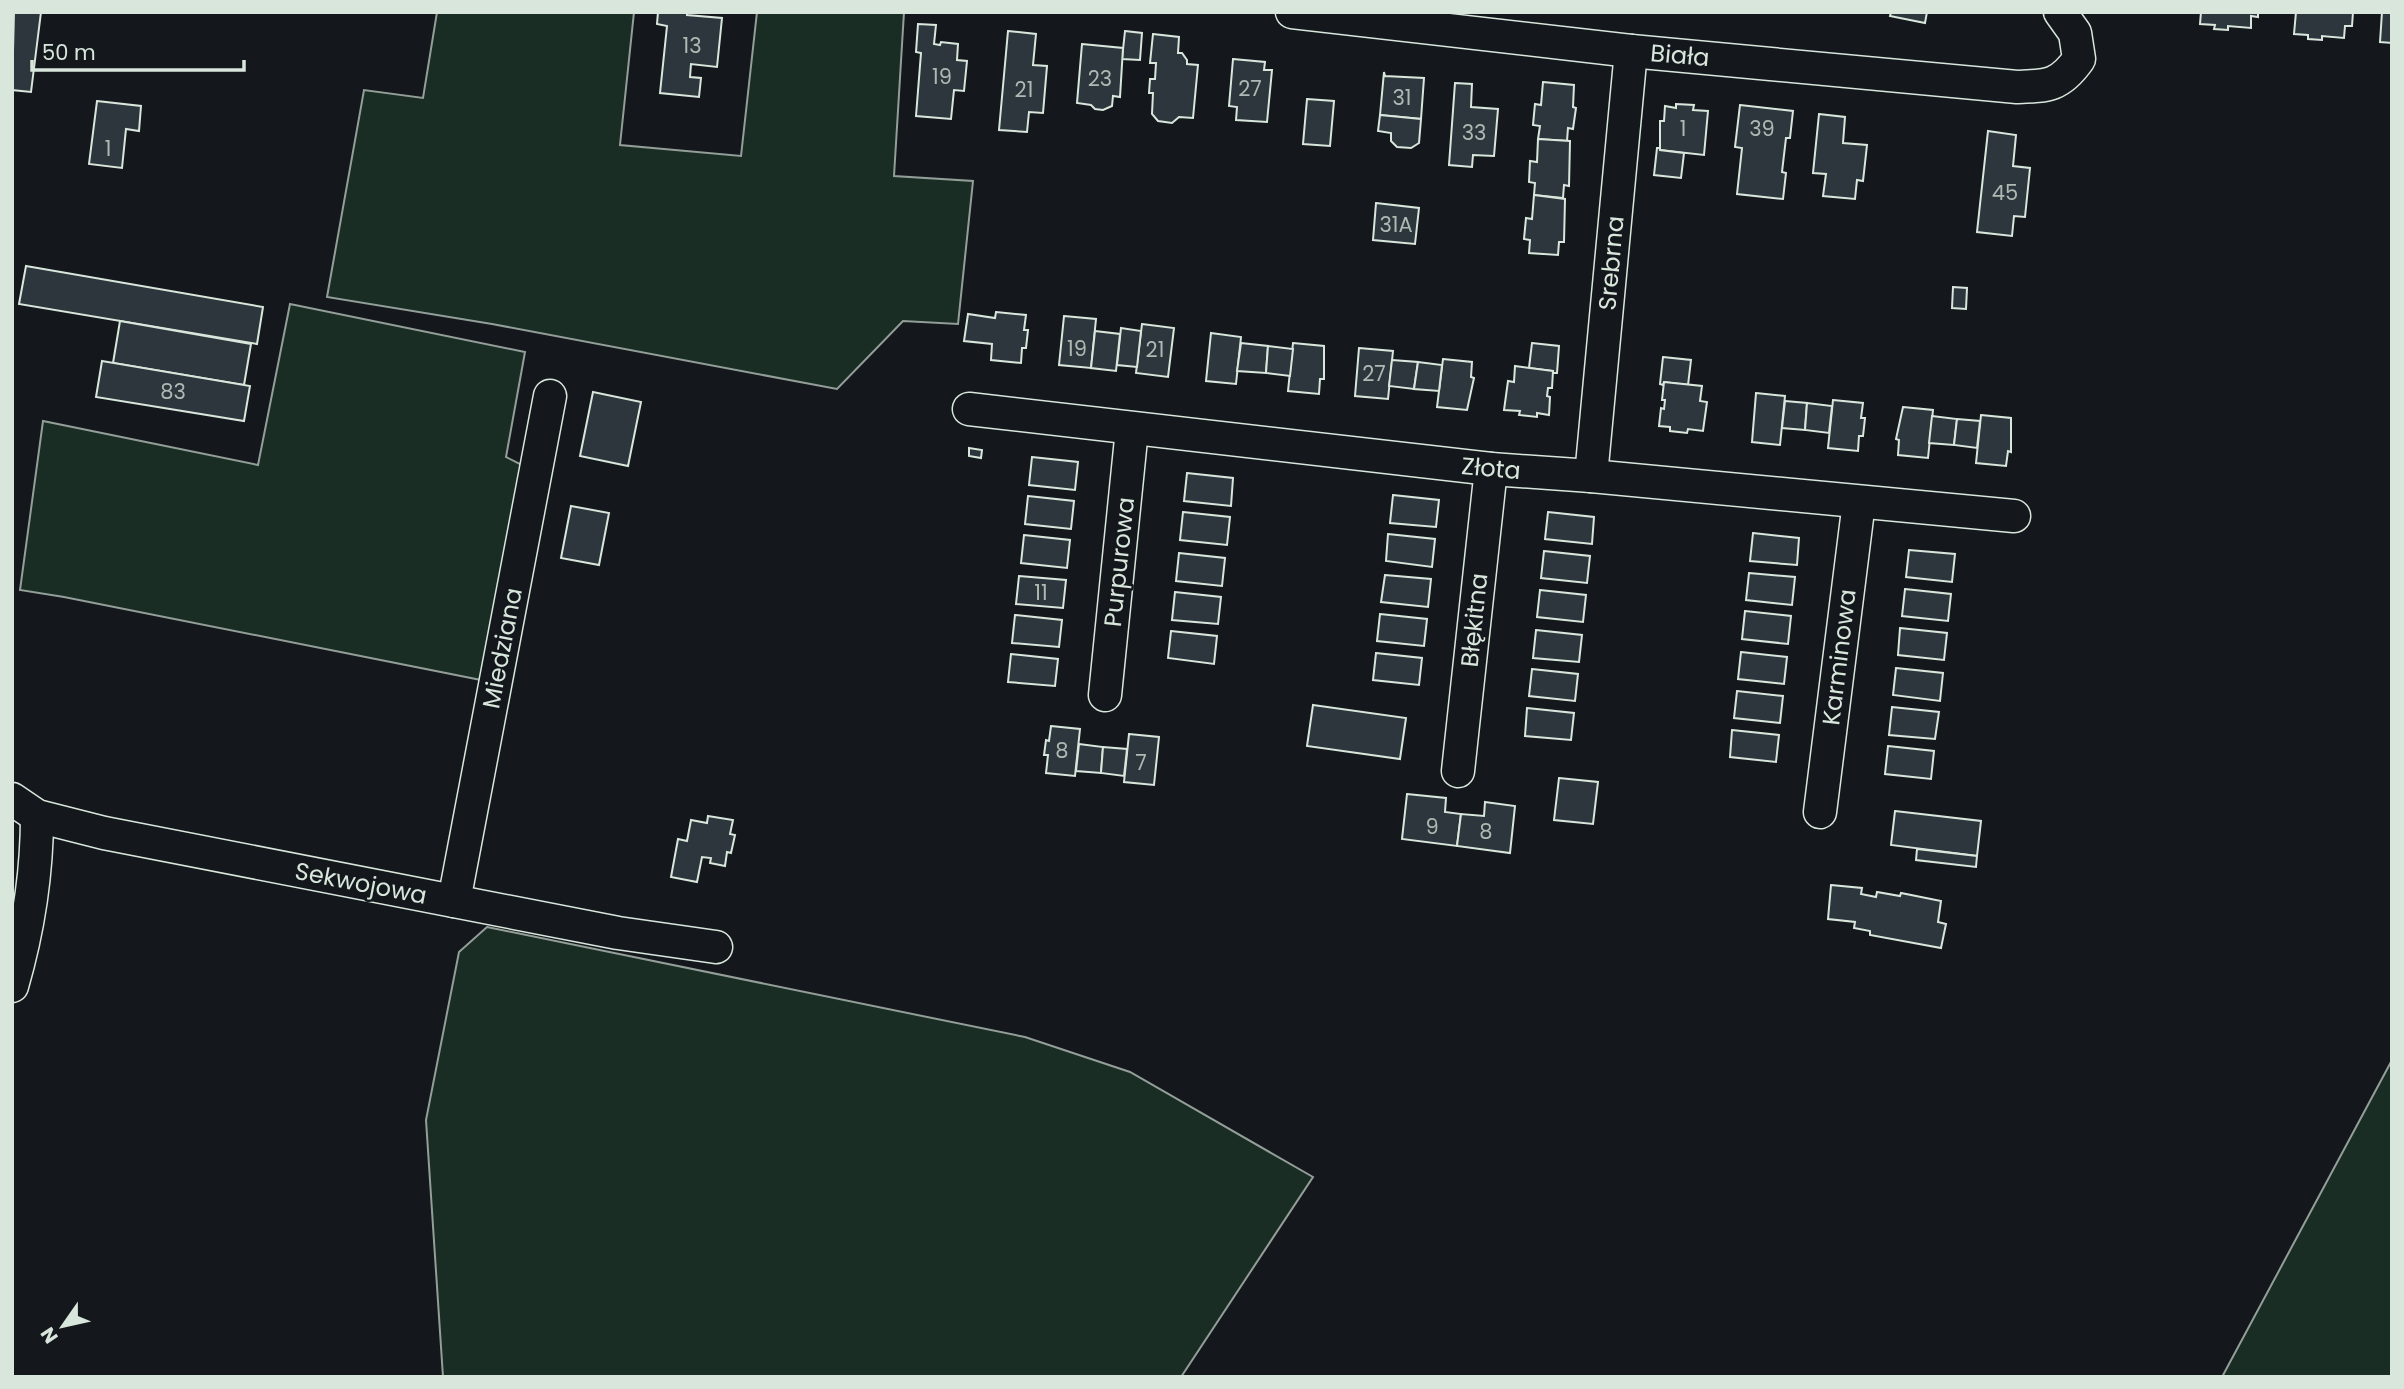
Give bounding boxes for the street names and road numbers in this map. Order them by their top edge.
street label: Biała [1649,36,1711,74]
street label: Srebrna [1590,214,1632,312]
street label: Złota [1460,449,1522,487]
street label: Purpurowa [1096,496,1142,628]
street label: Błękitna [1453,571,1495,669]
street label: Miedziana [474,585,530,711]
street label: Karminowa [1814,587,1864,727]
street label: Sekwojowa [292,854,430,912]

